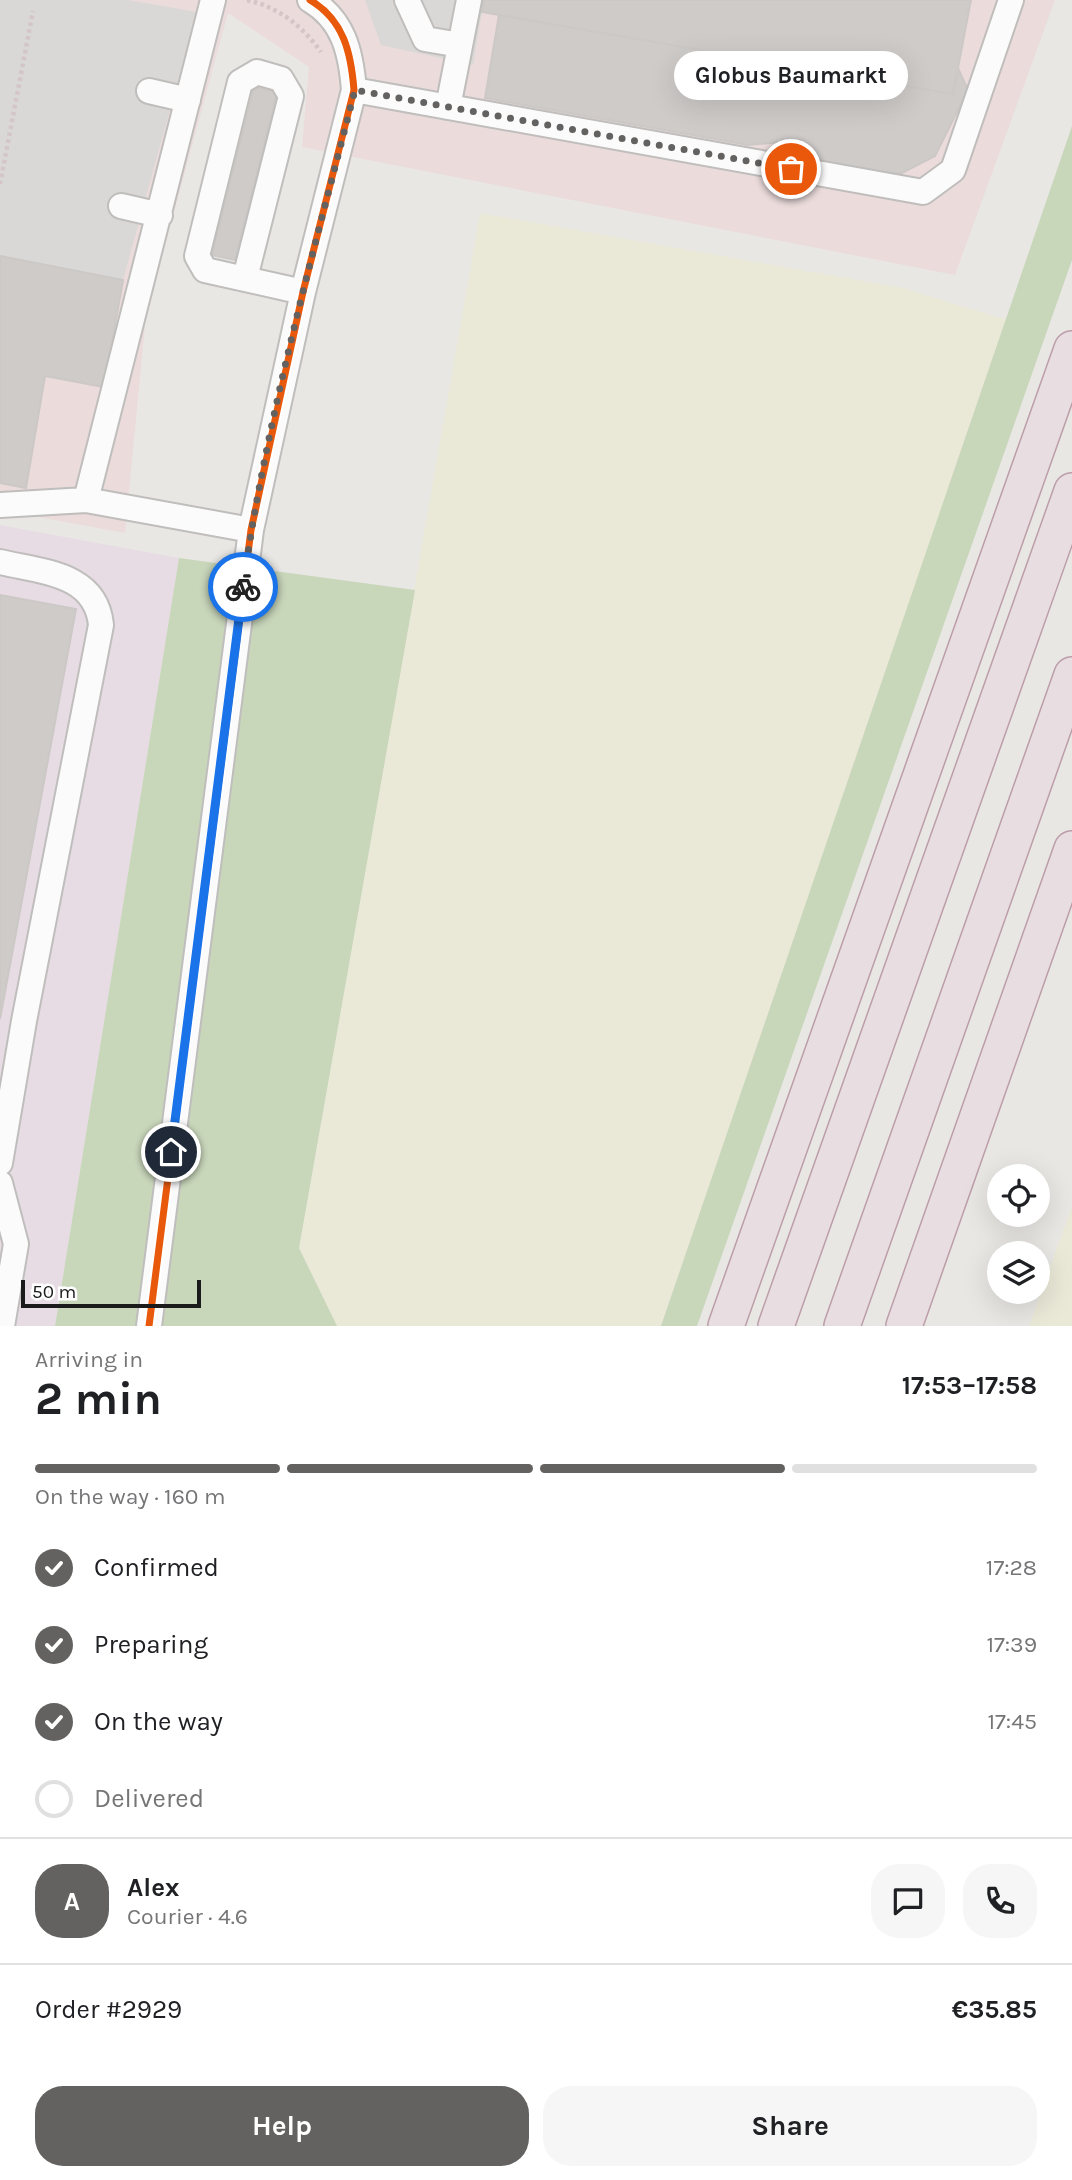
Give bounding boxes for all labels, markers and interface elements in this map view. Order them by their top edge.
callout: Globus Baumarkt [674,50,908,99]
text: Globus Baumarkt [695,62,887,89]
pin [761,139,821,199]
icon: bag [772,150,810,188]
courier [208,552,278,622]
icon: bike [224,568,262,606]
pin [141,1122,201,1182]
icon: home [152,1133,190,1171]
map controls [987,1164,1050,1304]
button: locate [987,1164,1050,1227]
button: layers [987,1241,1050,1304]
scale bar [21,1277,201,1309]
text: 50 m [32,1281,76,1303]
text: Arriving in [35,1346,143,1373]
text: 17:53–17:58 [902,1370,1037,1401]
text: 2 min [35,1372,162,1426]
text: On the way · 160 m [35,1483,225,1510]
icon: check [35,1549,73,1587]
text: Confirmed [94,1552,219,1583]
text: 17:28 [986,1554,1037,1581]
icon: check [35,1626,73,1664]
text: Preparing [94,1629,208,1660]
text: 17:39 [986,1631,1037,1658]
icon: check [35,1703,73,1741]
text: On the way [94,1706,223,1737]
text: 17:45 [987,1708,1037,1735]
text: Delivered [94,1783,204,1814]
button: chat [871,1864,945,1938]
button: phone [963,1864,1037,1938]
text: Alex [127,1872,179,1903]
text: A [64,1886,80,1917]
text: Courier · 4.6 [127,1903,248,1930]
text: Order #2929 [35,1994,182,2025]
text: €35.85 [952,1994,1037,2025]
button: Help [35,2086,529,2166]
button: Share [543,2086,1037,2166]

